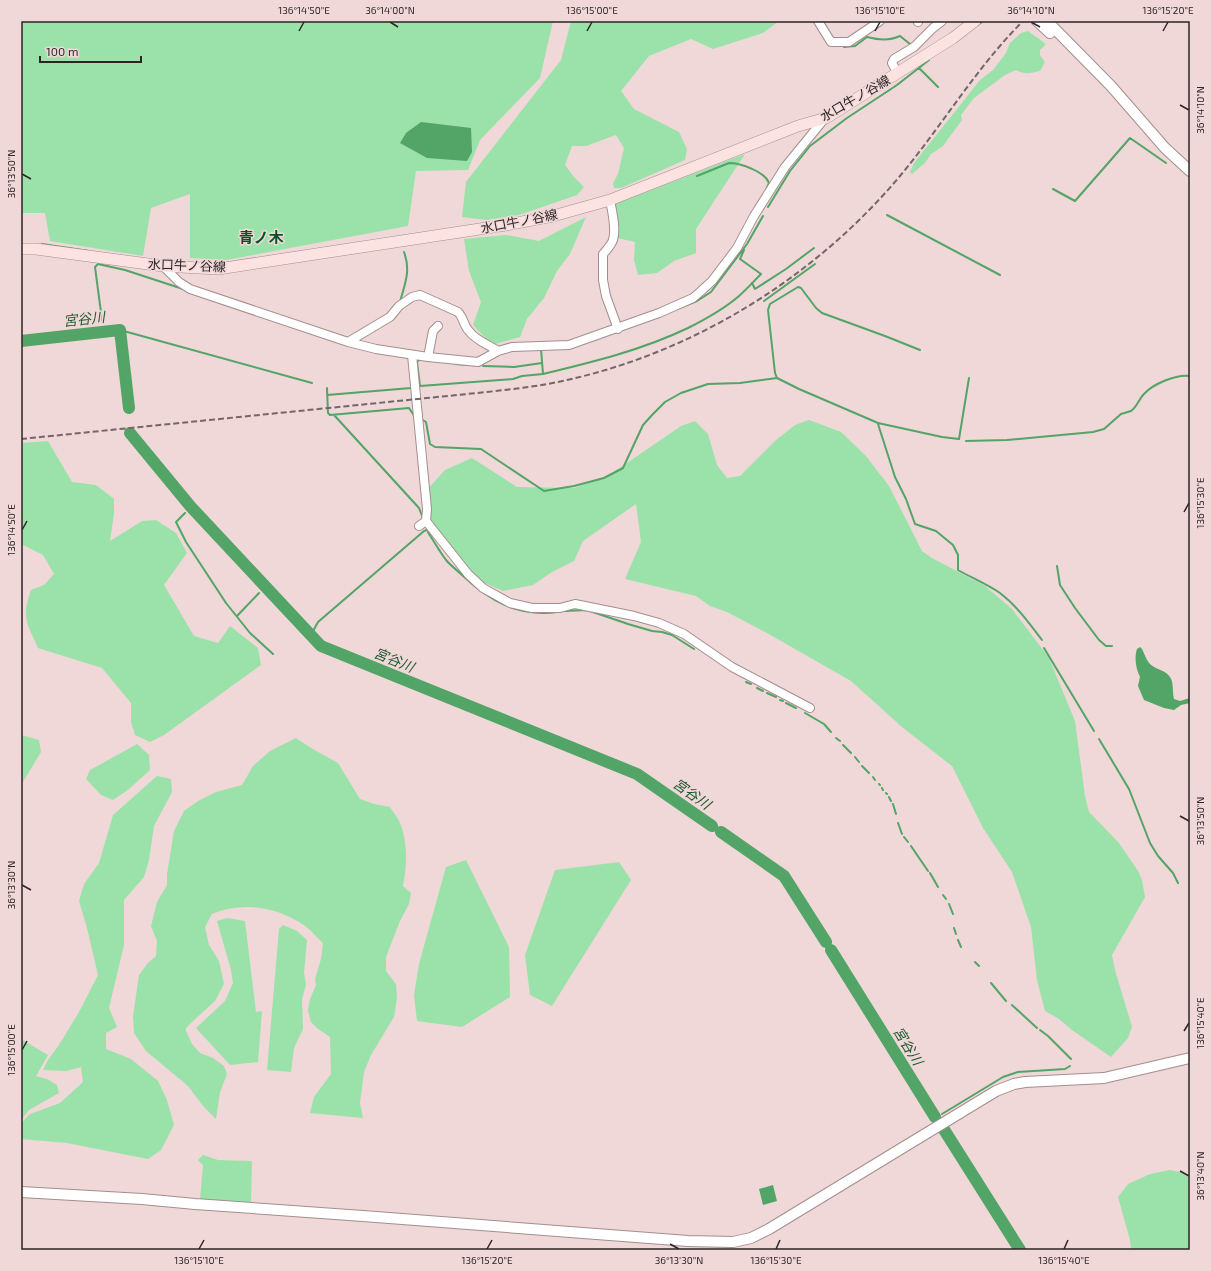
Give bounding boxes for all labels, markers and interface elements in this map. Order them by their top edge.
text: 136°14'50"E [278,4,330,16]
text: 36°14'00"N [365,4,415,16]
text: 136°15'00"E [566,4,618,16]
text: 136°15'10"E [855,4,905,16]
text: 36°14'10"N [1007,4,1055,16]
text: 136°15'20"E [1142,4,1194,16]
scale bar [40,38,141,64]
text: 100 m [46,44,78,58]
street label: 水口牛ノ谷線 [817,72,893,124]
text: 36°14'10"N [1194,86,1206,134]
text: 36°13'50"N [5,150,17,198]
street label: 水口牛ノ谷線 [479,206,559,236]
district label: 青ノ木 [238,228,284,246]
street label: 水口牛ノ谷線 [148,256,226,274]
water label: 宮谷川 [62,308,108,329]
text: 136°15'30"E [1194,477,1206,529]
text: 136°14'50"E [5,504,17,556]
water label: 宮谷川 [372,644,419,676]
water label: 宮谷川 [670,775,716,814]
text: 36°13'50"N [1194,797,1206,845]
text: 36°13'30"N [5,861,17,909]
text: 136°15'40"E [1194,997,1206,1049]
water label: 宮谷川 [890,1023,928,1070]
text: 136°15'00"E [5,1024,17,1076]
text: 36°13'40"N [1194,1151,1206,1201]
text: 136°15'10"E [174,1254,224,1266]
text: 136°15'20"E [461,1254,513,1266]
text: 36°13'30"N [655,1254,703,1266]
text: 136°15'30"E [750,1254,802,1266]
text: 136°15'40"E [1038,1254,1090,1266]

